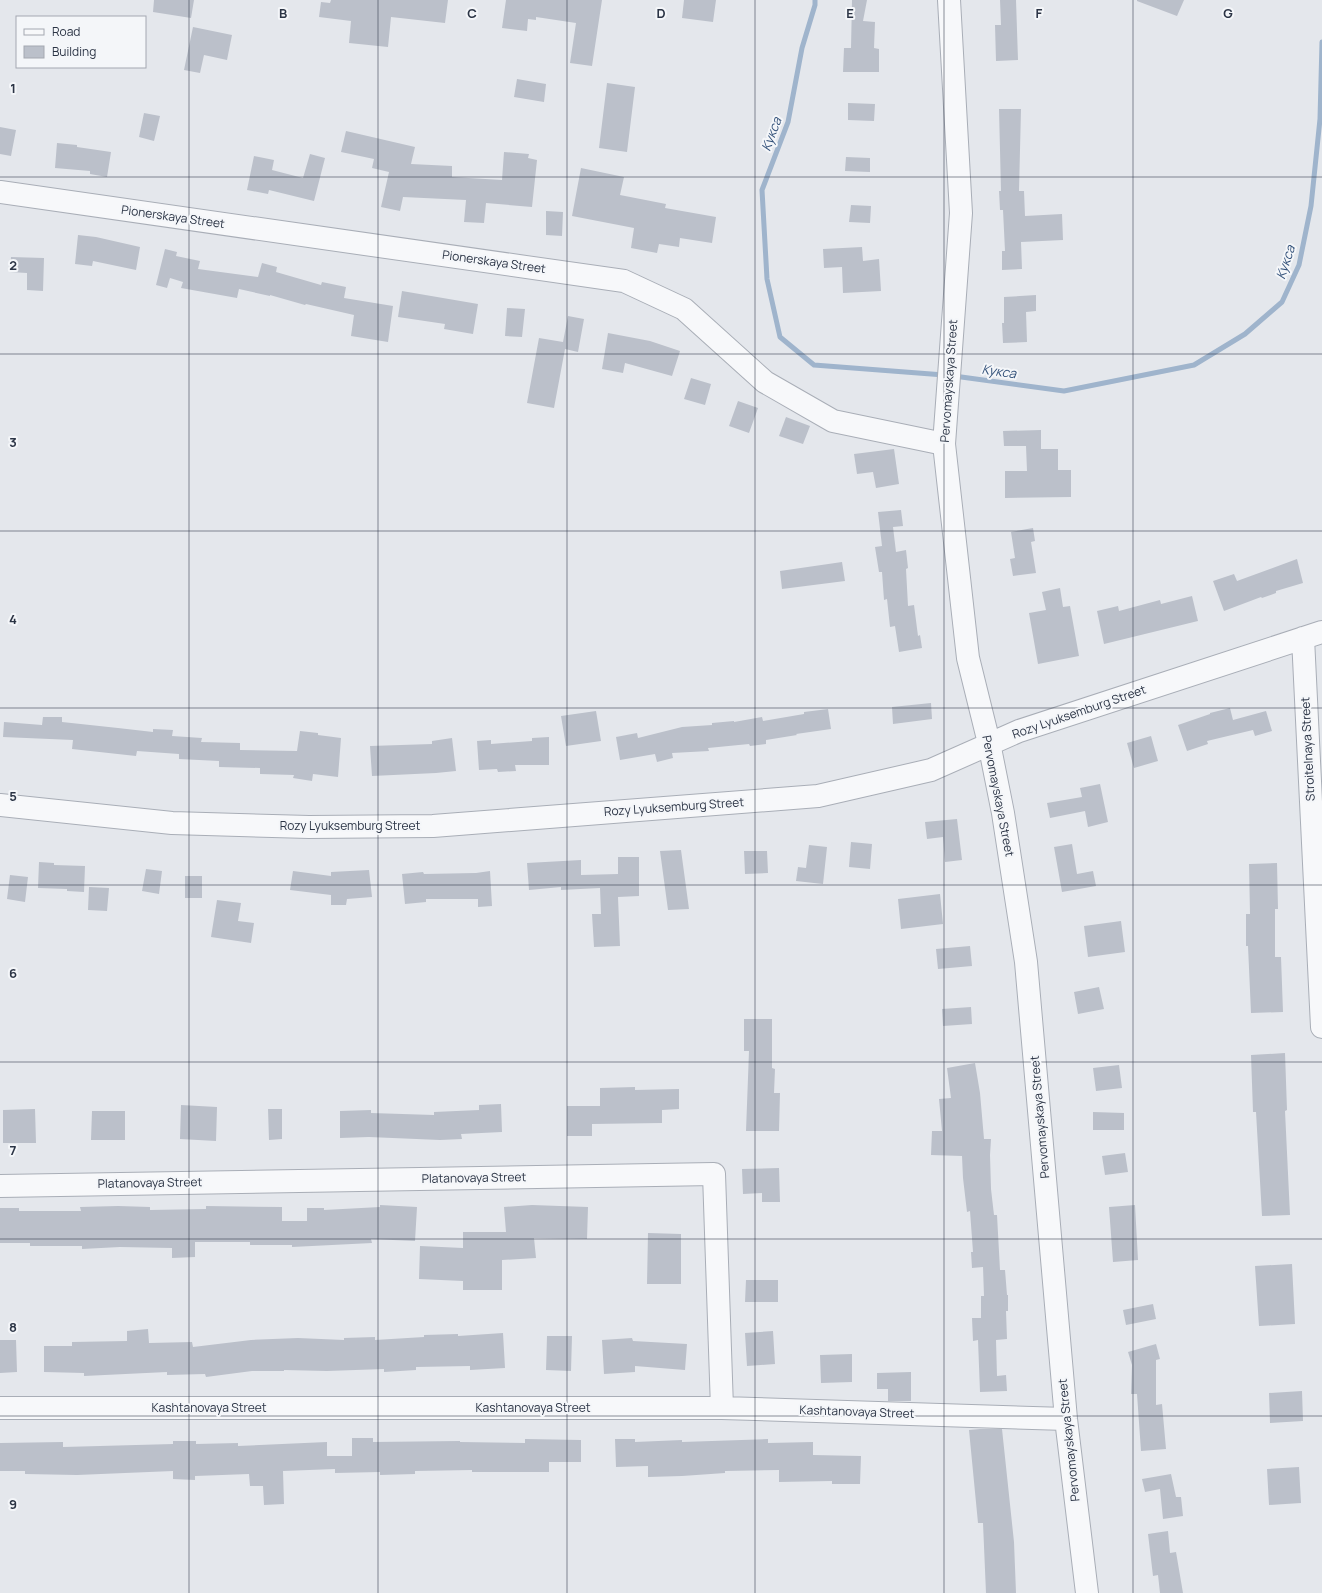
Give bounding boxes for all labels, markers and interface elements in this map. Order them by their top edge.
text: B [279,4,287,22]
text: C [467,4,477,22]
text: D [656,4,666,22]
text: E [846,4,854,22]
text: F [1036,4,1043,22]
text: G [1223,4,1233,22]
legend [16,16,146,68]
text: Road [52,23,80,40]
text: Building [52,43,96,60]
text: 1 [10,79,16,97]
water label: Кукса [757,114,786,153]
street label: Pionerskaya Street [120,201,226,232]
water label: Кукса [1271,242,1299,281]
street label: Pionerskaya Street [441,246,547,277]
text: 2 [9,256,17,274]
street label: Pervomayskaya Street [936,319,961,443]
water label: Кукса [981,360,1018,382]
text: 3 [9,433,17,451]
text: 4 [9,610,17,628]
street label: Rozy Lyuksemburg Street [1010,681,1148,742]
street label: Stroitelnaya Street [1296,696,1319,802]
street label: Pervomayskaya Street [978,734,1019,858]
text: 5 [9,787,17,805]
street label: Rozy Lyuksemburg Street [603,793,745,820]
street label: Rozy Lyuksemburg Street [280,817,420,834]
text: 6 [9,964,17,982]
street label: Pervomayskaya Street [1026,1055,1053,1179]
text: 7 [10,1141,17,1159]
street label: Platanovaya Street [422,1168,527,1187]
street label: Platanovaya Street [98,1173,203,1192]
text: 8 [9,1318,17,1336]
street label: Pervomayskaya Street [1054,1378,1083,1502]
street label: Kashtanovaya Street [151,1399,267,1416]
street label: Kashtanovaya Street [475,1399,591,1416]
street label: Kashtanovaya Street [799,1401,915,1422]
text: 9 [9,1495,17,1513]

